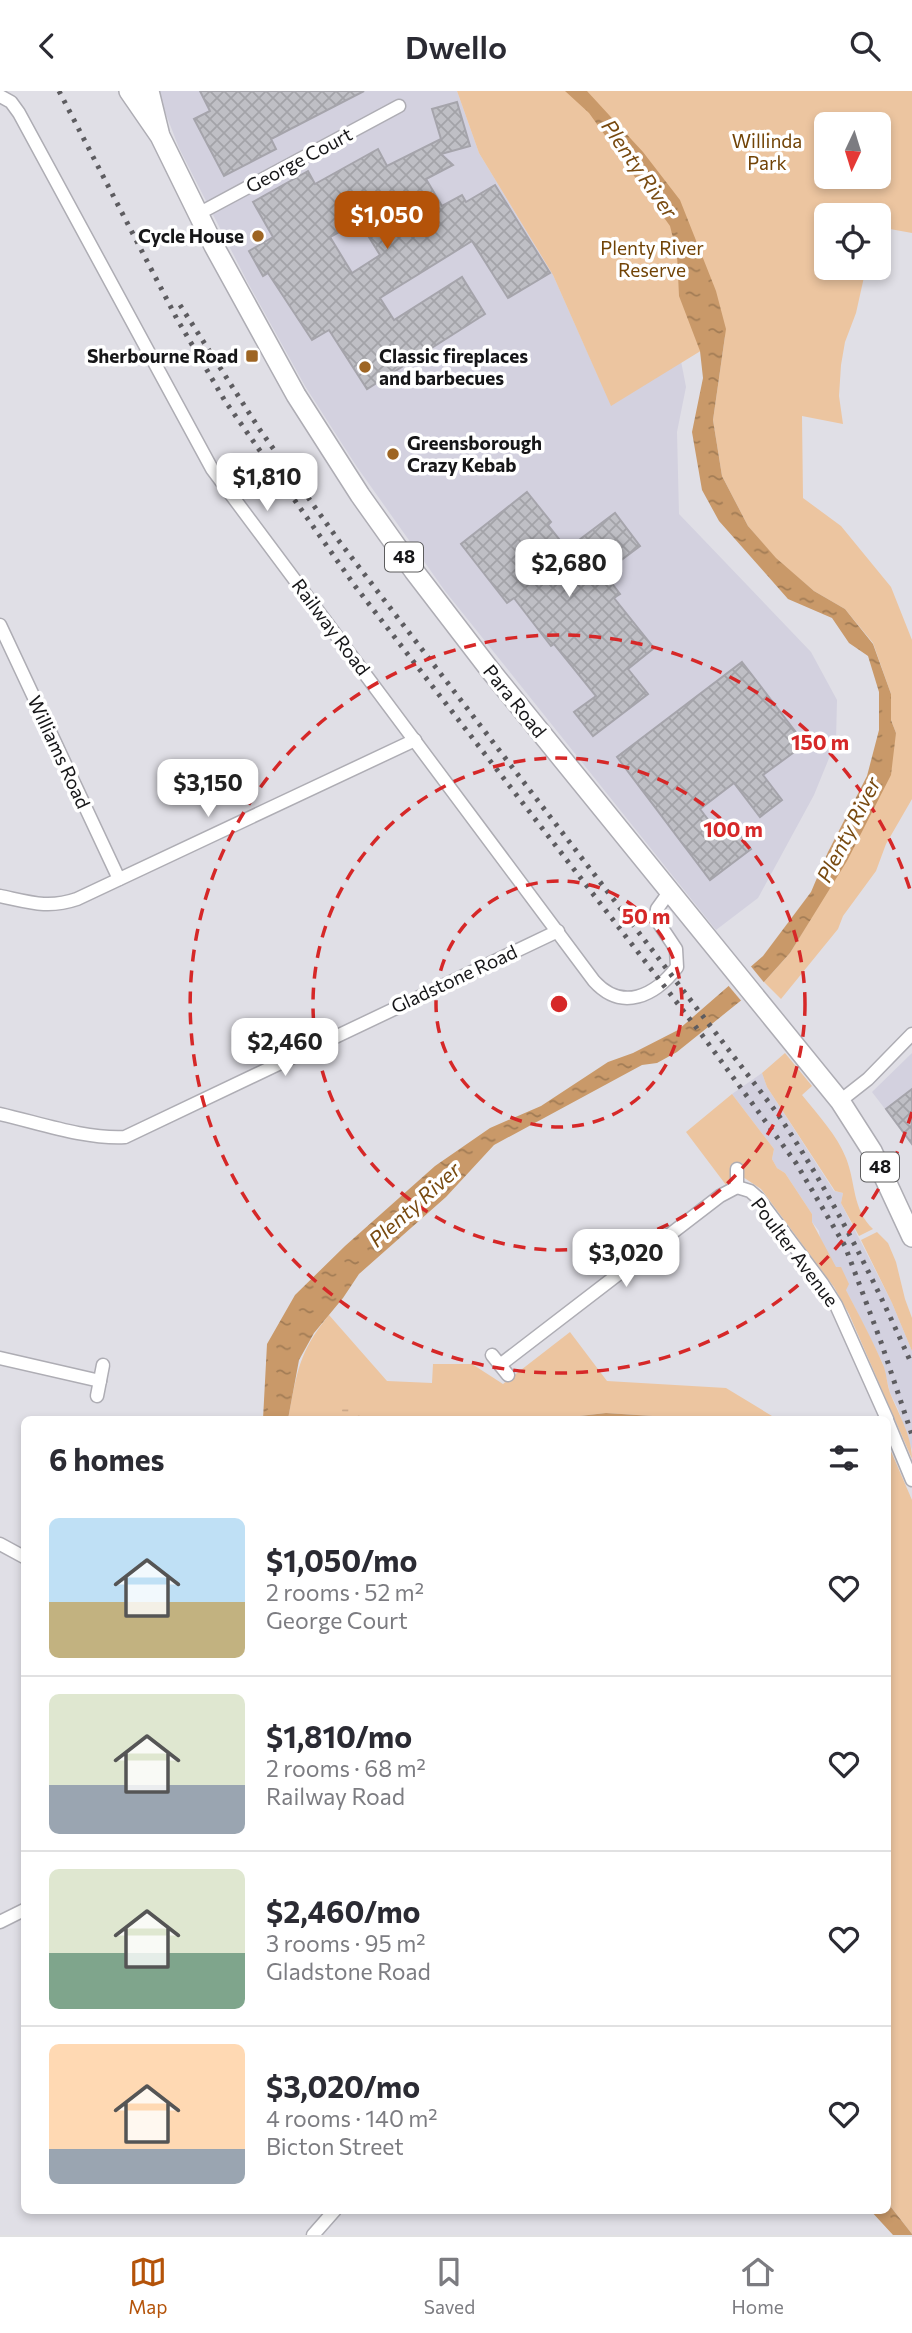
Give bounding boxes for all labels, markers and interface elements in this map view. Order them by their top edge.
text: Dwello [405,26,507,66]
icon: back [28,27,66,65]
icon: search [846,27,884,65]
north arrow [814,112,891,189]
map controls [814,112,891,280]
water label: Plenty River [597,114,684,223]
street label: George Court [242,122,356,197]
park label: Willinda Park [732,129,802,174]
pin: $1,050 [330,191,444,251]
text: $1,050 [350,200,424,228]
button: locate [814,203,891,280]
place label: Cycle House [138,224,244,247]
marker: Cycle House [250,228,266,244]
park label: Plenty River Reserve [600,236,704,281]
place label: Sherbourne Road [87,344,238,367]
place label: Classic fireplaces and barbecues [379,344,528,389]
marker: Sherbourne Road [244,348,260,364]
marker: Classic fireplaces and barbecues [357,359,373,375]
place label: Greensborough Crazy Kebab [407,431,542,476]
marker: Greensborough Crazy Kebab [385,446,401,462]
pin: $1,810 [210,453,324,513]
text: $1,810 [233,462,301,490]
pin: $2,680 [512,539,626,599]
road number: 48 [385,543,423,571]
text: $2,680 [531,548,607,576]
street label: Railway Road [288,574,375,680]
street label: Para Road [479,660,552,742]
street label: Williams Road [23,692,96,812]
text: 150 m [791,729,849,754]
pin: $3,150 [151,759,265,819]
text: $3,150 [173,768,243,796]
water label: Plenty River [811,772,885,886]
text: 100 m [703,816,763,841]
text: 50 m [622,903,670,928]
street label: Gladstone Road [387,939,520,1018]
centre of rings [547,992,571,1016]
pin: $2,460 [228,1019,342,1078]
text: $2,460 [247,1027,323,1055]
road number: 48 [861,1153,899,1182]
water label: Plenty River [363,1156,465,1252]
street label: Poulter Avenue [747,1193,844,1311]
pin: $3,020 [569,1229,683,1289]
text: $3,020 [588,1238,664,1266]
icon: filters [825,1439,863,1477]
text: 6 homes [49,1440,164,1477]
text: $1,050/mo [266,1541,417,1578]
icon: home [105,1546,189,1630]
icon: heart [825,1569,863,1607]
text: 2 rooms · 52 m² [266,1578,424,1606]
text: George Court [266,1606,408,1634]
text: $1,810/mo [266,1717,412,1754]
icon: home [105,1722,189,1806]
icon: heart [825,1745,863,1783]
text: 2 rooms · 68 m² [266,1754,426,1782]
text: Railway Road [266,1782,405,1810]
text: $2,460/mo [266,1892,421,1929]
icon: home [105,1897,189,1981]
icon: heart [825,1920,863,1958]
text: 3 rooms · 95 m² [266,1929,425,1957]
text: Gladstone Road [266,1957,431,1985]
text: $3,020/mo [266,2067,420,2104]
icon: home [105,2072,189,2156]
icon: heart [825,2095,863,2133]
text: 4 rooms · 140 m² [266,2104,438,2132]
text: Bicton Street [266,2132,404,2160]
tab: Map [128,2253,167,2318]
tab: Saved [424,2253,475,2318]
tab: Home [732,2253,784,2318]

